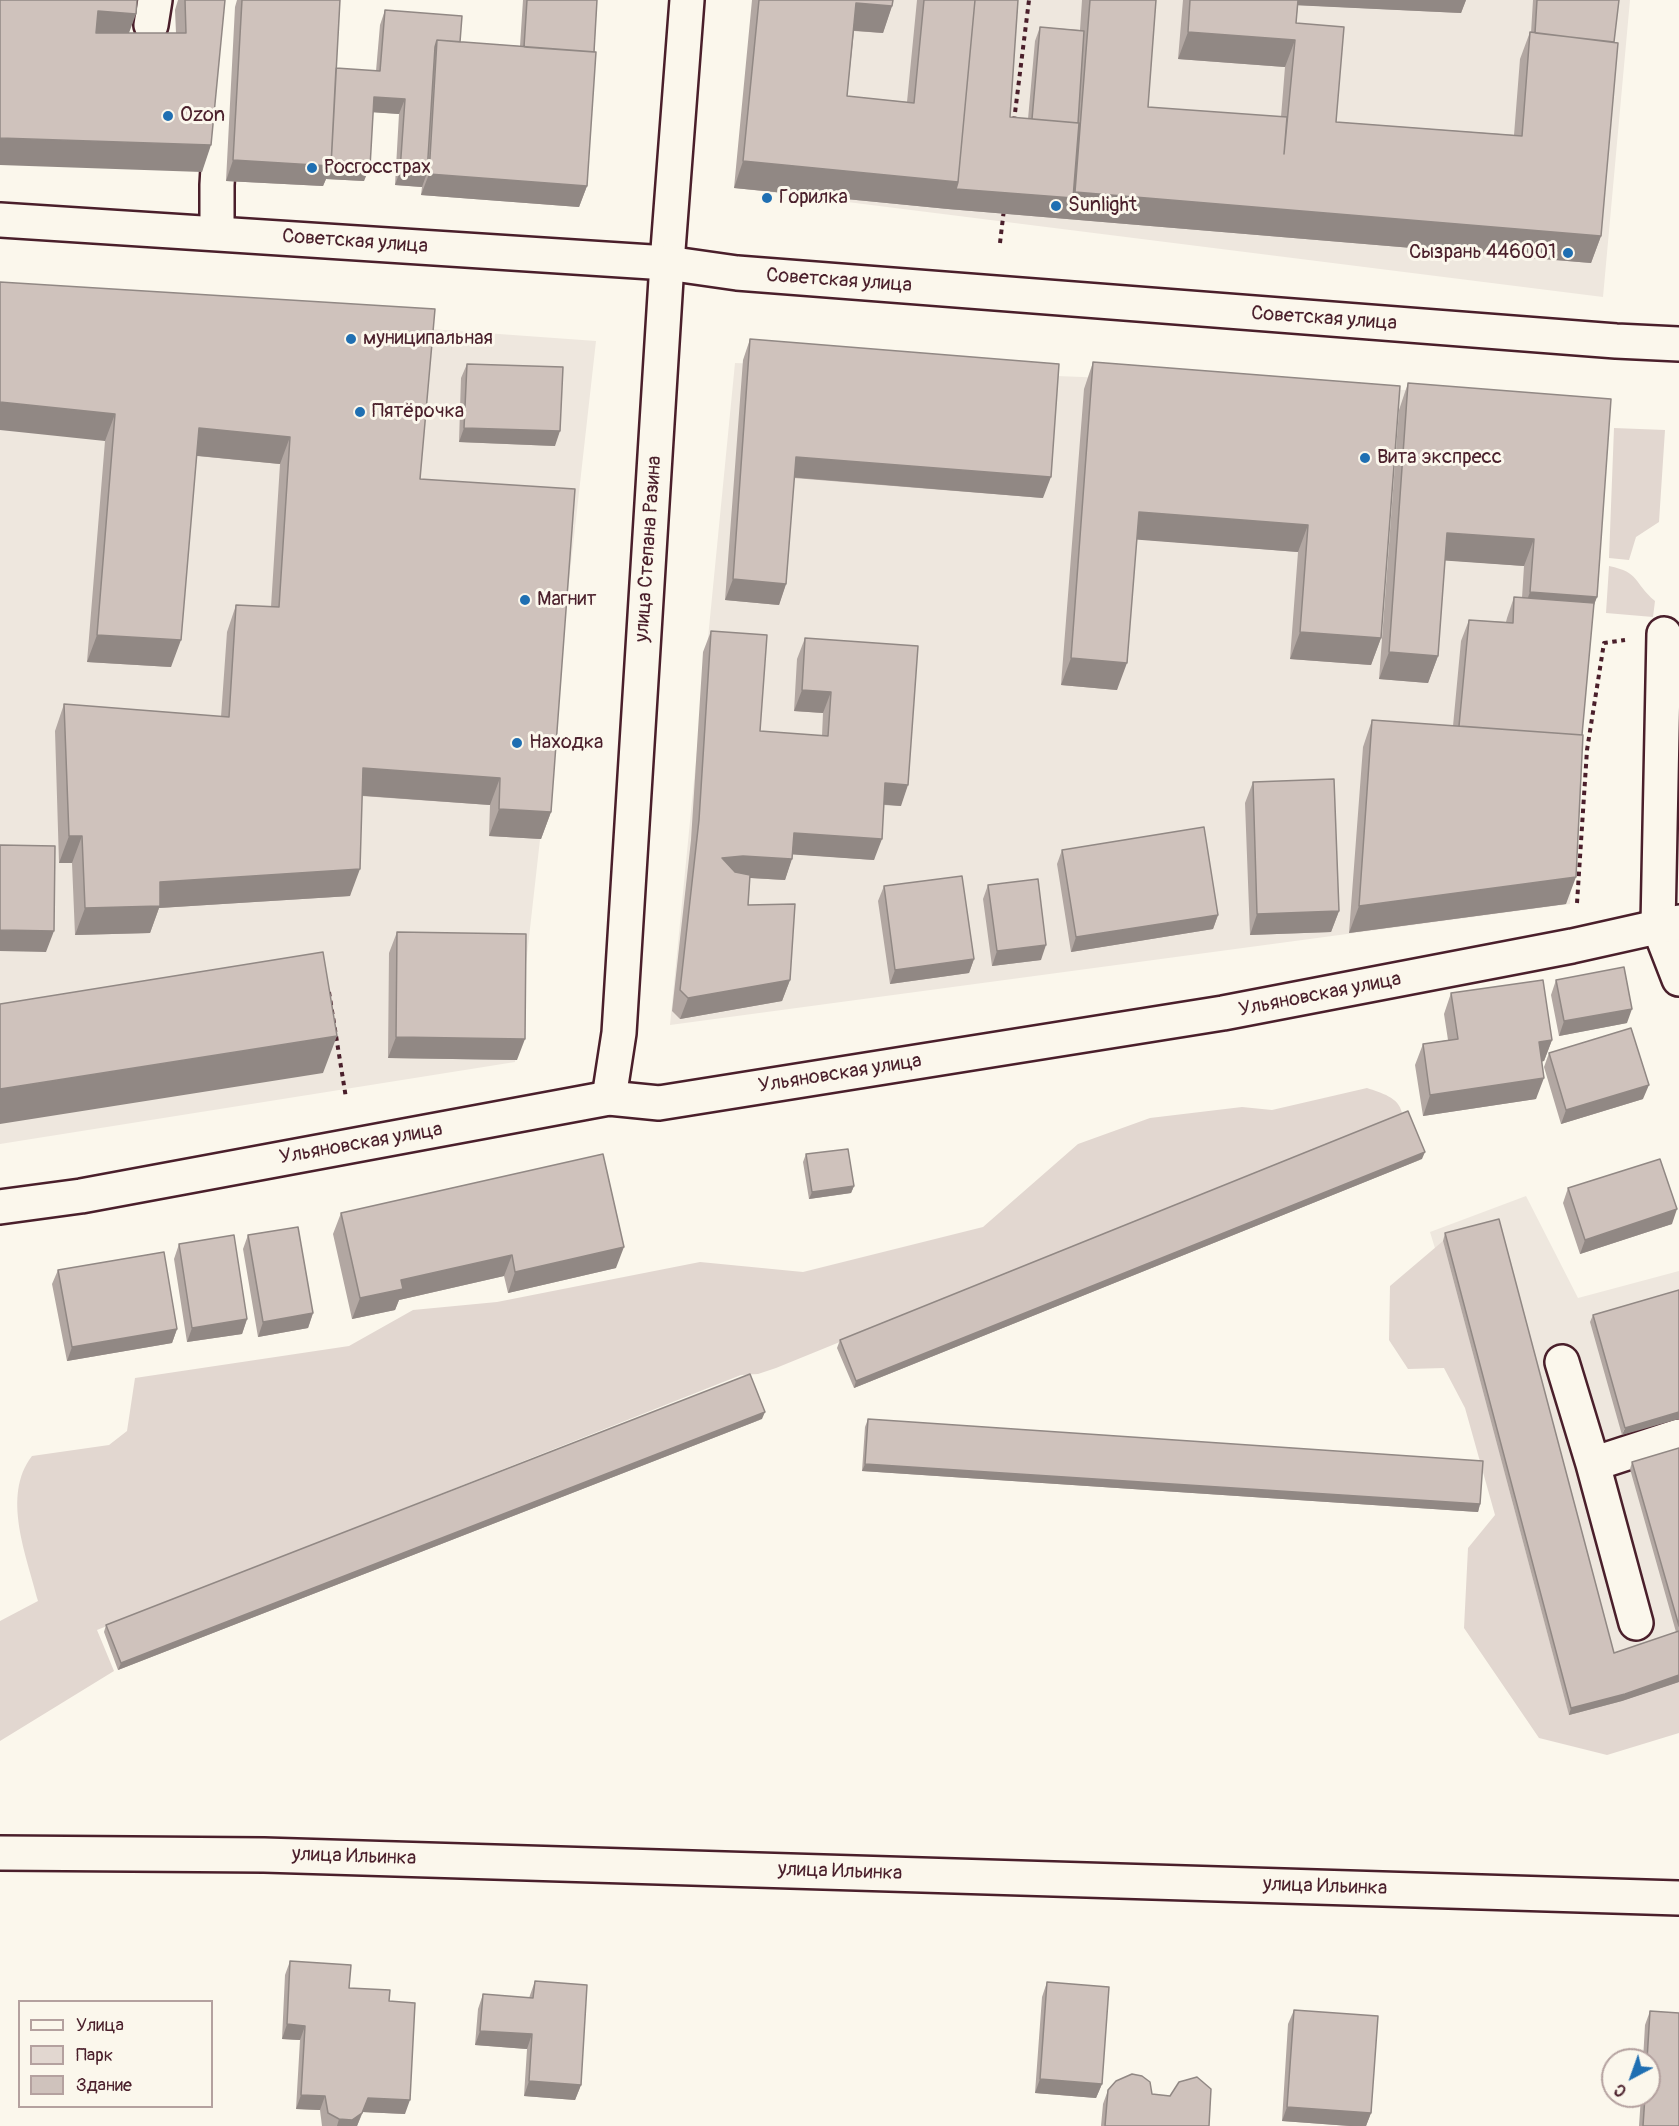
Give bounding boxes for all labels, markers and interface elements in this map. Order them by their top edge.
place label: Ozon [180,104,225,128]
marker: Ozon [161,109,175,123]
place label: Росгосстрах [324,156,431,180]
marker: Росгосстрах [305,161,319,175]
place label: Горилка [779,186,848,210]
marker: Горилка [760,191,774,205]
place label: Sunlight [1068,194,1137,218]
marker: Sunlight [1049,199,1063,213]
street label: Советская улица [281,225,429,259]
place label: Сызрань 446001 [1409,241,1556,265]
marker: Сызрань 446001 [1561,246,1575,260]
street label: Советская улица [765,264,913,298]
street label: Советская улица [1250,302,1398,336]
place label: муниципальная [363,327,493,351]
marker: муниципальная [344,332,358,346]
place label: Пятёрочка [372,400,464,424]
marker: Пятёрочка [353,405,367,419]
place label: Вита экспресс [1377,446,1502,470]
marker: Вита экспресс [1358,451,1372,465]
street label: улица Степана Разина [631,455,667,643]
place label: Магнит [537,588,596,612]
marker: Магнит [518,593,532,607]
place label: Находка [529,731,603,755]
marker: Находка [510,736,524,750]
street label: Ульяновская улица [1237,967,1403,1023]
street label: Ульяновская улица [757,1049,923,1099]
street label: Ульяновская улица [278,1118,444,1170]
street label: улица Ильинка [291,1843,417,1871]
street label: улица Ильинка [777,1858,903,1886]
street label: улица Ильинка [1262,1873,1388,1901]
legend [18,2000,213,2108]
text: Улица [76,2014,124,2037]
text: Парк [76,2044,113,2067]
north arrow [1601,2048,1661,2108]
text: Здание [76,2074,132,2097]
text: С [1610,2079,1631,2101]

